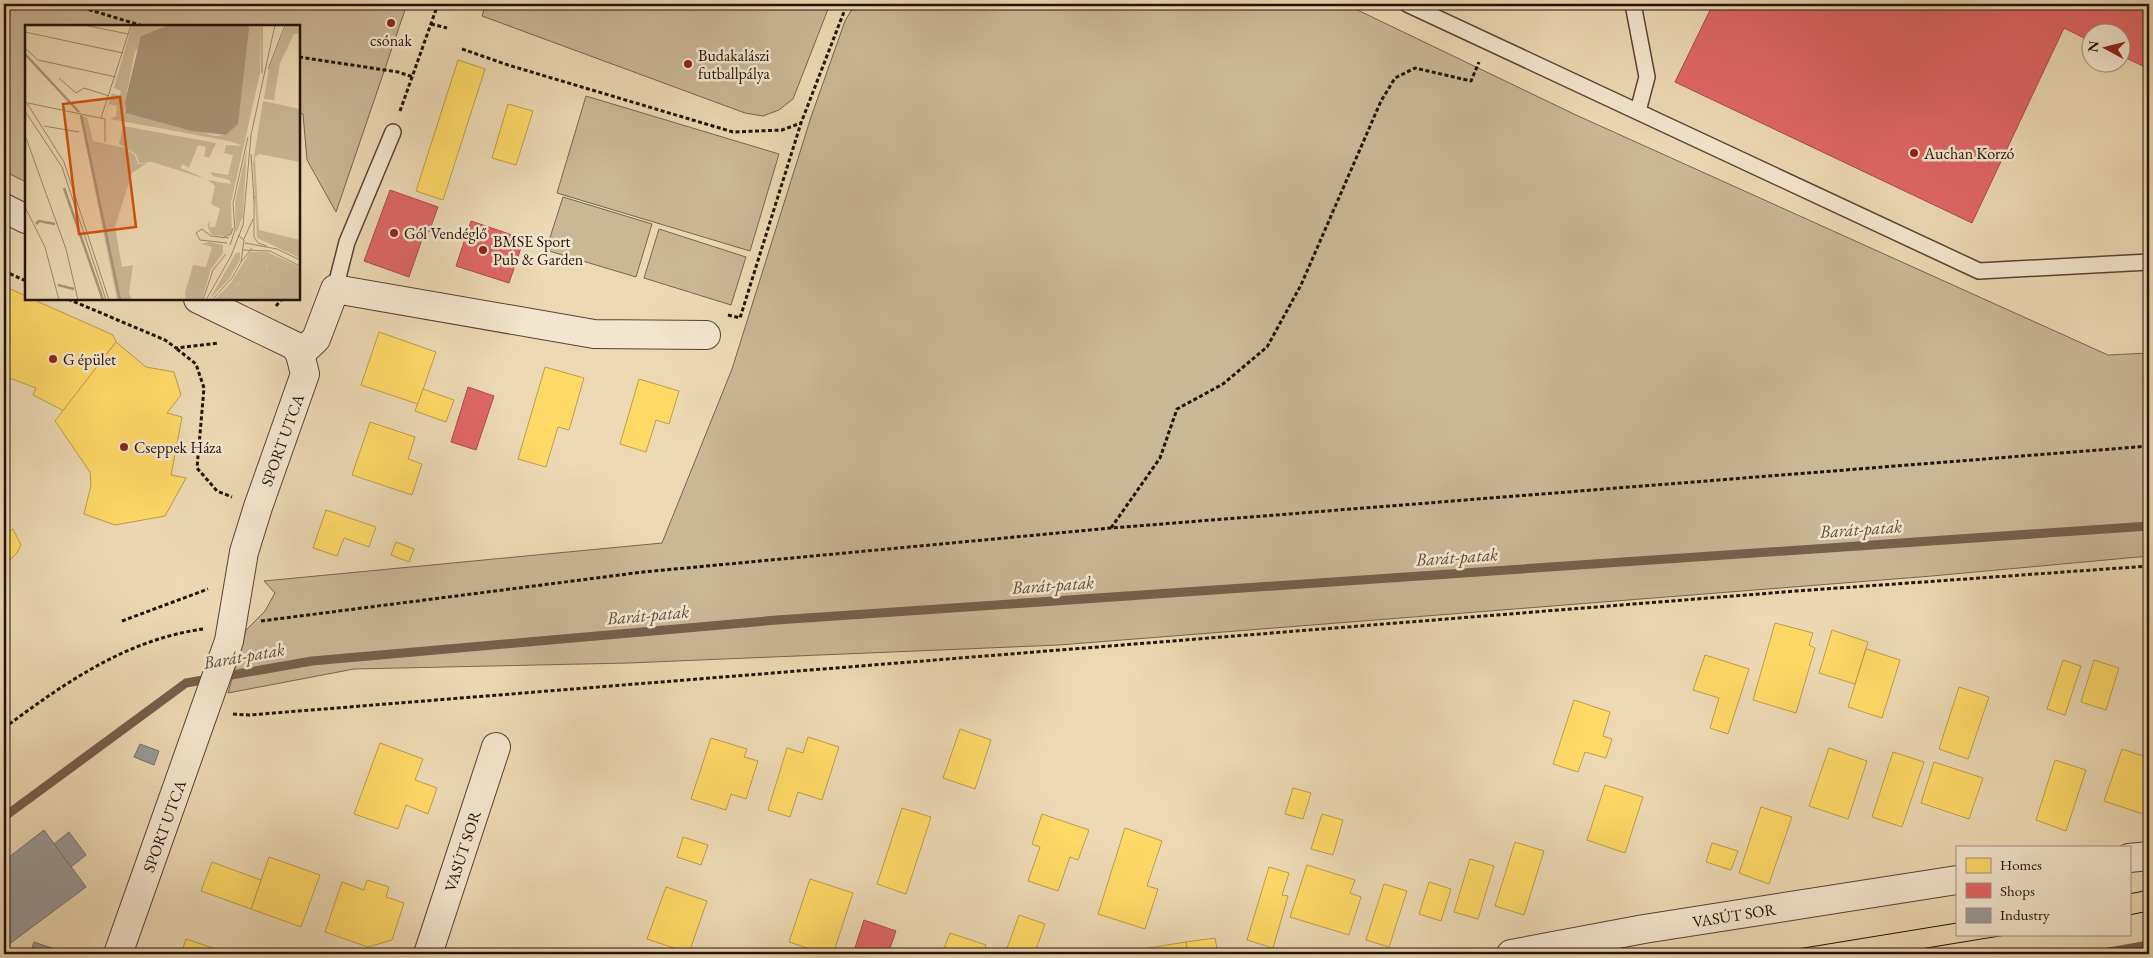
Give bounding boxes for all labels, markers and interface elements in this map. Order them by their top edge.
marker: csónak [385,17,397,29]
north arrow [2080,22,2130,72]
inset map [25,25,300,300]
place label: csónak [370,30,412,51]
text: N [2083,39,2103,53]
place label: Budakalászi futballpálya [698,45,771,84]
marker: Budakalászi futballpálya [682,58,694,70]
place label: Auchan Korzó [1923,143,2014,164]
marker: Auchan Korzó [1908,147,1920,159]
place label: Gól Vendéglő [404,223,487,244]
marker: Gól Vendéglő [388,227,400,239]
place label: BMSE Sport Pub & Garden [493,231,584,270]
marker: BMSE Sport Pub & Garden [477,244,489,256]
place label: G épület [63,349,116,370]
marker: G épület [47,353,59,365]
street label: SPORT UTCA [256,390,309,489]
place label: Cseppek Háza [134,437,222,458]
marker: Cseppek Háza [118,441,130,453]
water label: Barát-patak [1818,514,1903,544]
water label: Barát-patak [1414,542,1499,572]
water label: Barát-patak [1010,570,1095,600]
water label: Barát-patak [605,599,690,631]
water label: Barát-patak [200,637,287,675]
street label: SPORT UTCA [138,776,191,875]
street label: VASÚT SOR [440,807,486,894]
legend [1956,846,2130,936]
text: Homes [2000,855,2042,874]
text: Shops [2000,881,2035,900]
street label: VASÚT SOR [1691,898,1778,932]
text: Industry [2000,905,2050,924]

